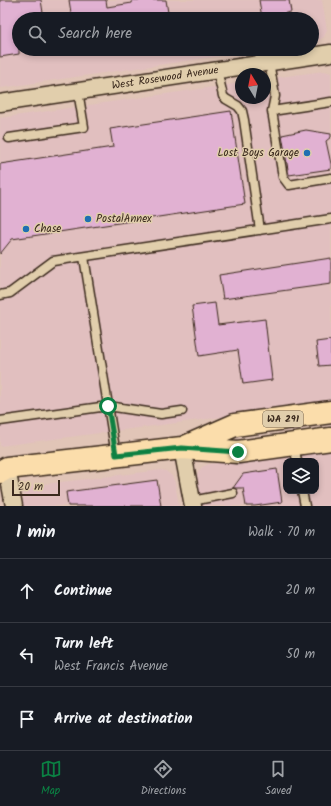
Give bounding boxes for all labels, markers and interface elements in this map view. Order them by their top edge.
search box [12,12,319,56]
text: Search here [58,22,132,46]
icon: search [26,23,48,45]
street label: West Rosewood Avenue [111,61,220,95]
north arrow [235,68,271,104]
place label: Lost Boys Garage [218,144,299,162]
marker: Lost Boys Garage [302,148,312,158]
place label: PostalAnnex [96,210,152,228]
marker: PostalAnnex [83,214,93,224]
place label: Chase [34,220,61,238]
marker: Chase [21,224,31,234]
route start [99,397,117,415]
road number: WA 291 [263,411,303,427]
route end [229,443,247,461]
map controls [283,458,319,494]
button: layers [283,458,319,494]
scale bar [12,478,60,497]
text: 20 m [18,478,43,496]
text: 1 min [16,519,55,546]
text: Walk · 70 m [248,522,315,543]
text: Continue [54,579,112,603]
icon: ahead [16,580,38,602]
text: 20 m [285,580,315,601]
text: Turn left [54,632,114,656]
icon: left [16,644,38,666]
text: 50 m [286,644,315,665]
text: West Francis Avenue [54,656,168,677]
text: Arrive at destination [54,707,193,731]
icon: arrive [16,708,38,730]
tab: Map [40,758,62,800]
tab: Directions [141,758,186,800]
tab: Saved [265,758,291,800]

